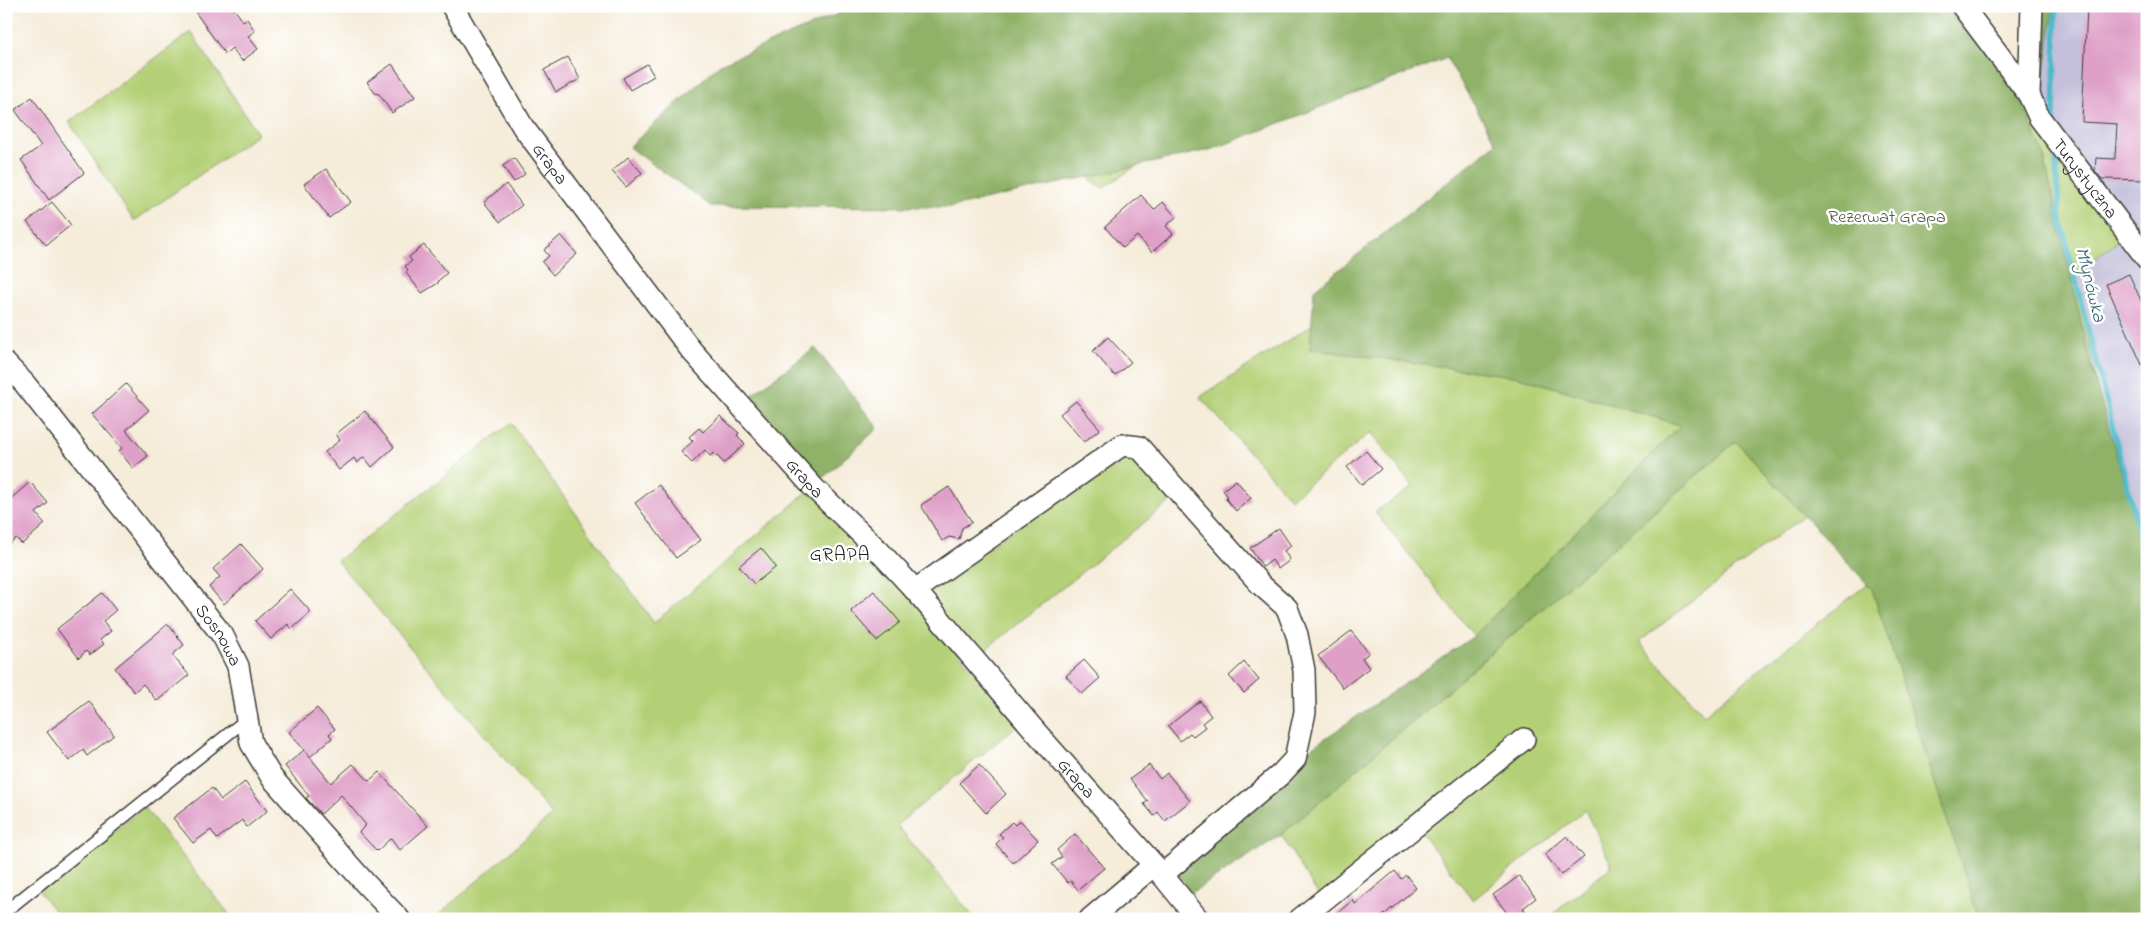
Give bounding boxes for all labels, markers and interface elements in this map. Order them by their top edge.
street label: Turystyczna [2045,134,2123,225]
street label: Grapa [525,138,573,191]
park label: Rezerwat Grapa [1828,205,1946,231]
water label: Młynówka [2067,244,2112,326]
street label: Grapa [779,454,829,506]
district label: GRAPA [810,542,870,569]
street label: Sosnowa [188,599,247,671]
street label: Grapa [1050,753,1100,805]

